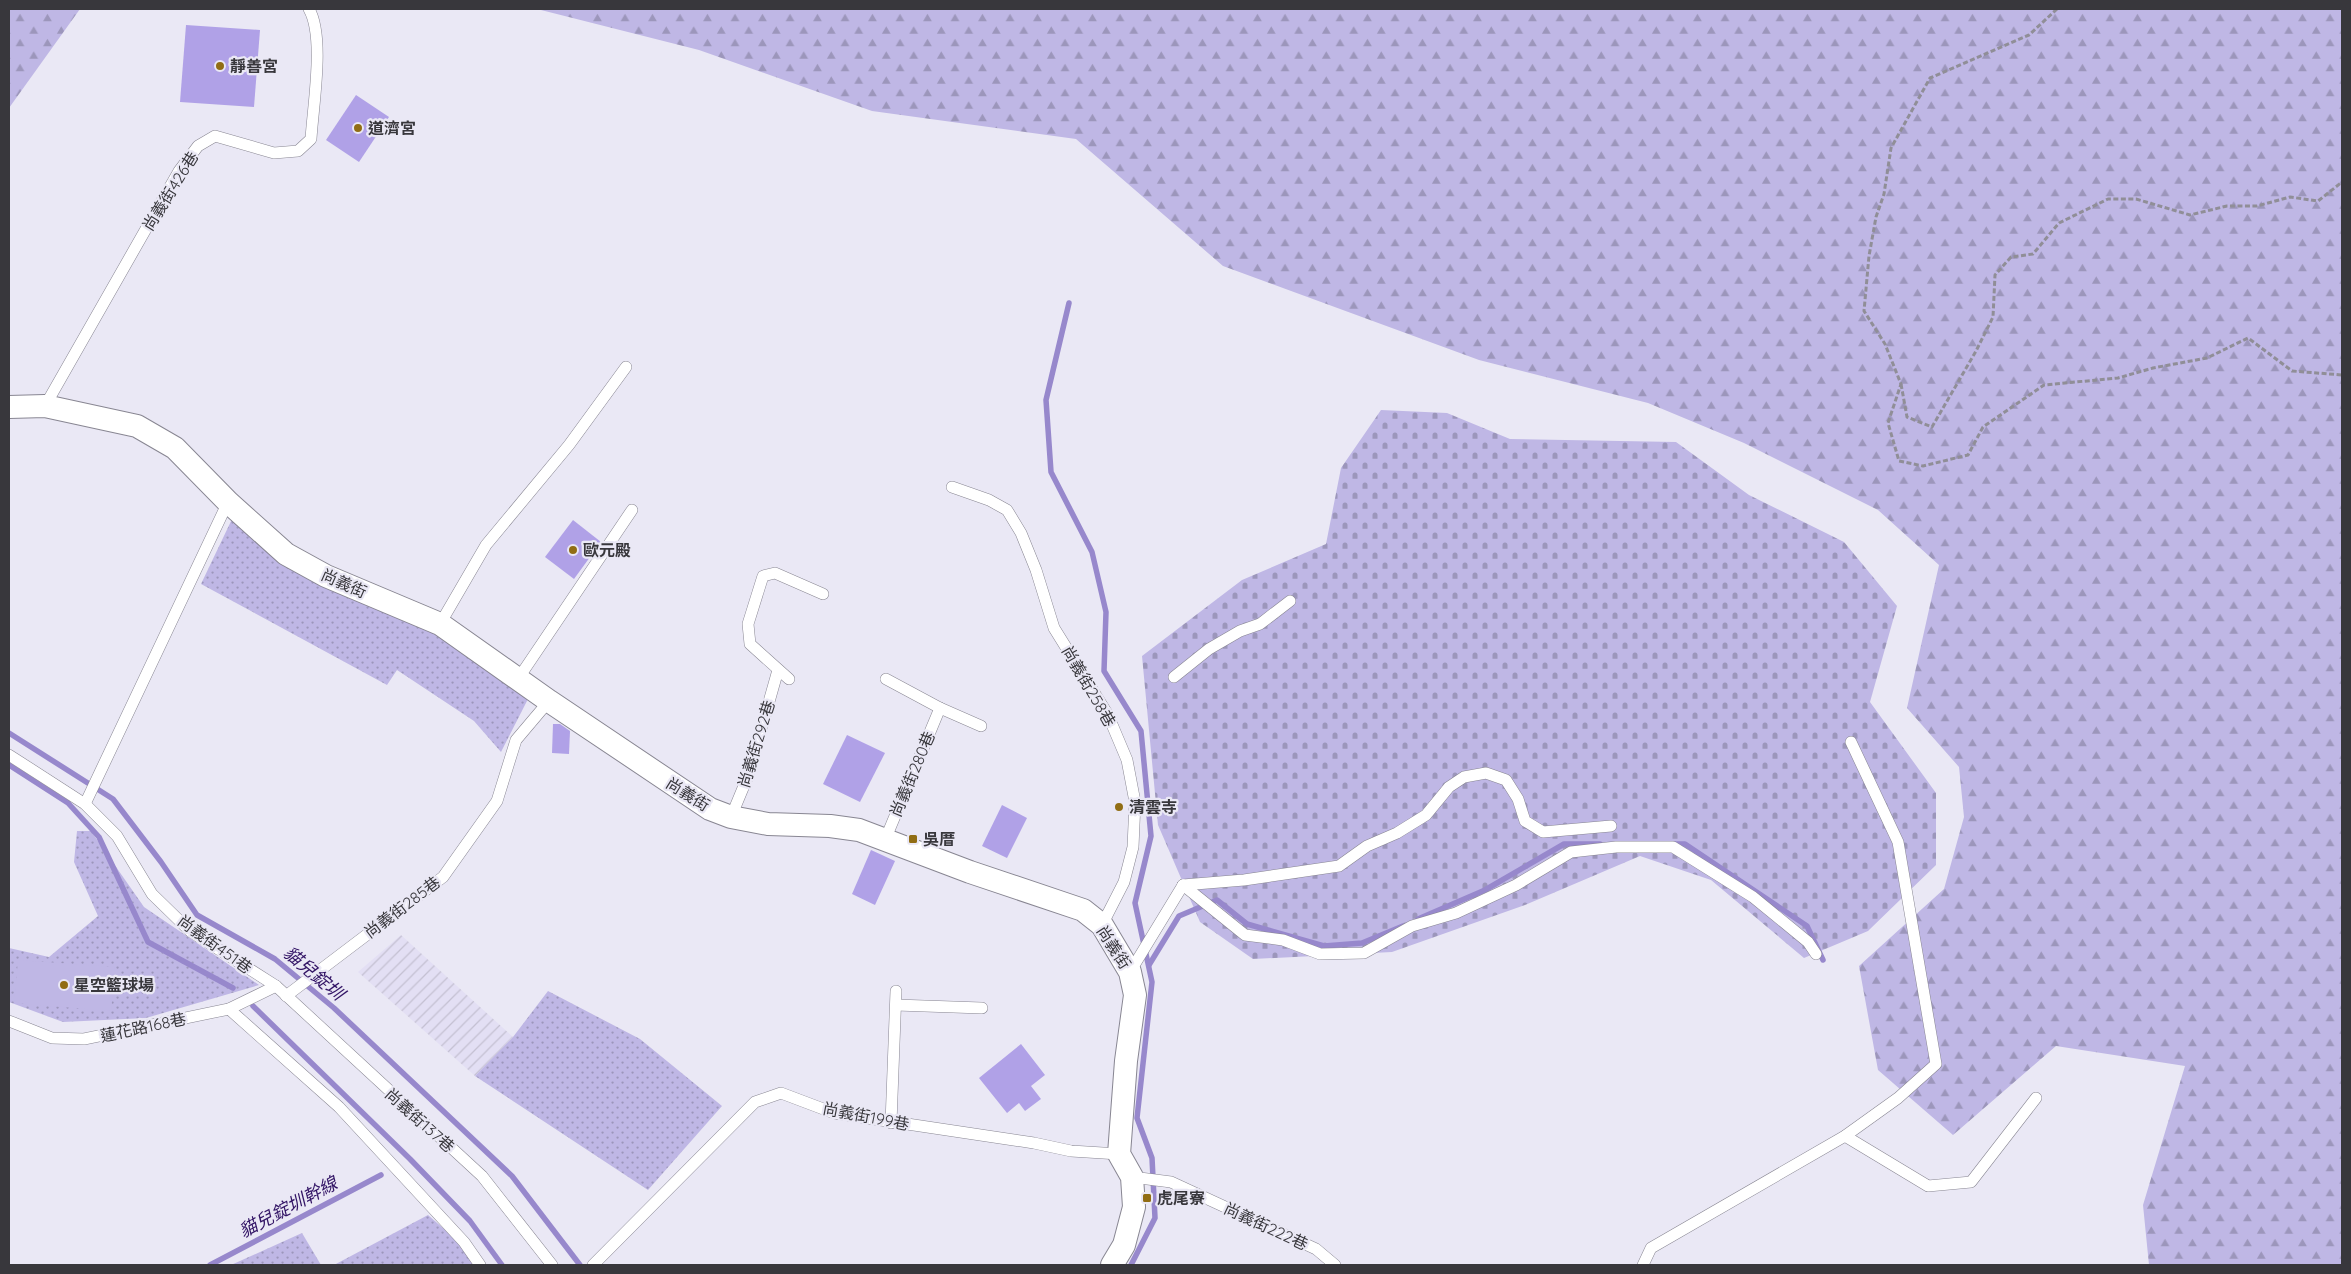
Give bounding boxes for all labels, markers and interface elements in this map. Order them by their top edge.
place label: 靜善宮 [230,56,278,76]
marker: 靜善宮 [214,60,226,72]
place label: 道濟宮 [368,118,416,138]
marker: 道濟宮 [352,122,364,134]
street label: 尚義街426巷 [138,148,202,234]
place label: 歐元殿 [583,540,631,560]
marker: 歐元殿 [567,544,579,556]
street label: 尚義街 [318,564,370,602]
street label: 尚義街258巷 [1058,642,1120,730]
street label: 尚義街292巷 [733,698,779,790]
street label: 尚義街280巷 [885,728,939,820]
street label: 尚義街 [662,773,714,815]
place label: 清雲寺 [1129,797,1177,817]
marker: 清雲寺 [1113,801,1125,813]
place label: 吳厝 [923,829,955,849]
marker: 吳厝 [907,833,919,845]
street label: 尚義街285巷 [360,872,444,942]
street label: 尚義街451巷 [174,910,256,978]
street label: 尚義街 [1093,921,1135,973]
water label: 貓兒錠圳 [279,941,351,1007]
place label: 星空籃球場 [74,975,154,995]
marker: 星空籃球場 [58,979,70,991]
street label: 蓮花路168巷 [98,1008,188,1046]
street label: 尚義街137巷 [381,1084,459,1156]
street label: 尚義街199巷 [821,1098,911,1134]
water label: 貓兒錠圳幹線 [235,1171,343,1243]
place label: 虎尾寮 [1157,1188,1205,1208]
marker: 虎尾寮 [1141,1192,1153,1204]
street label: 尚義街222巷 [1221,1198,1311,1254]

